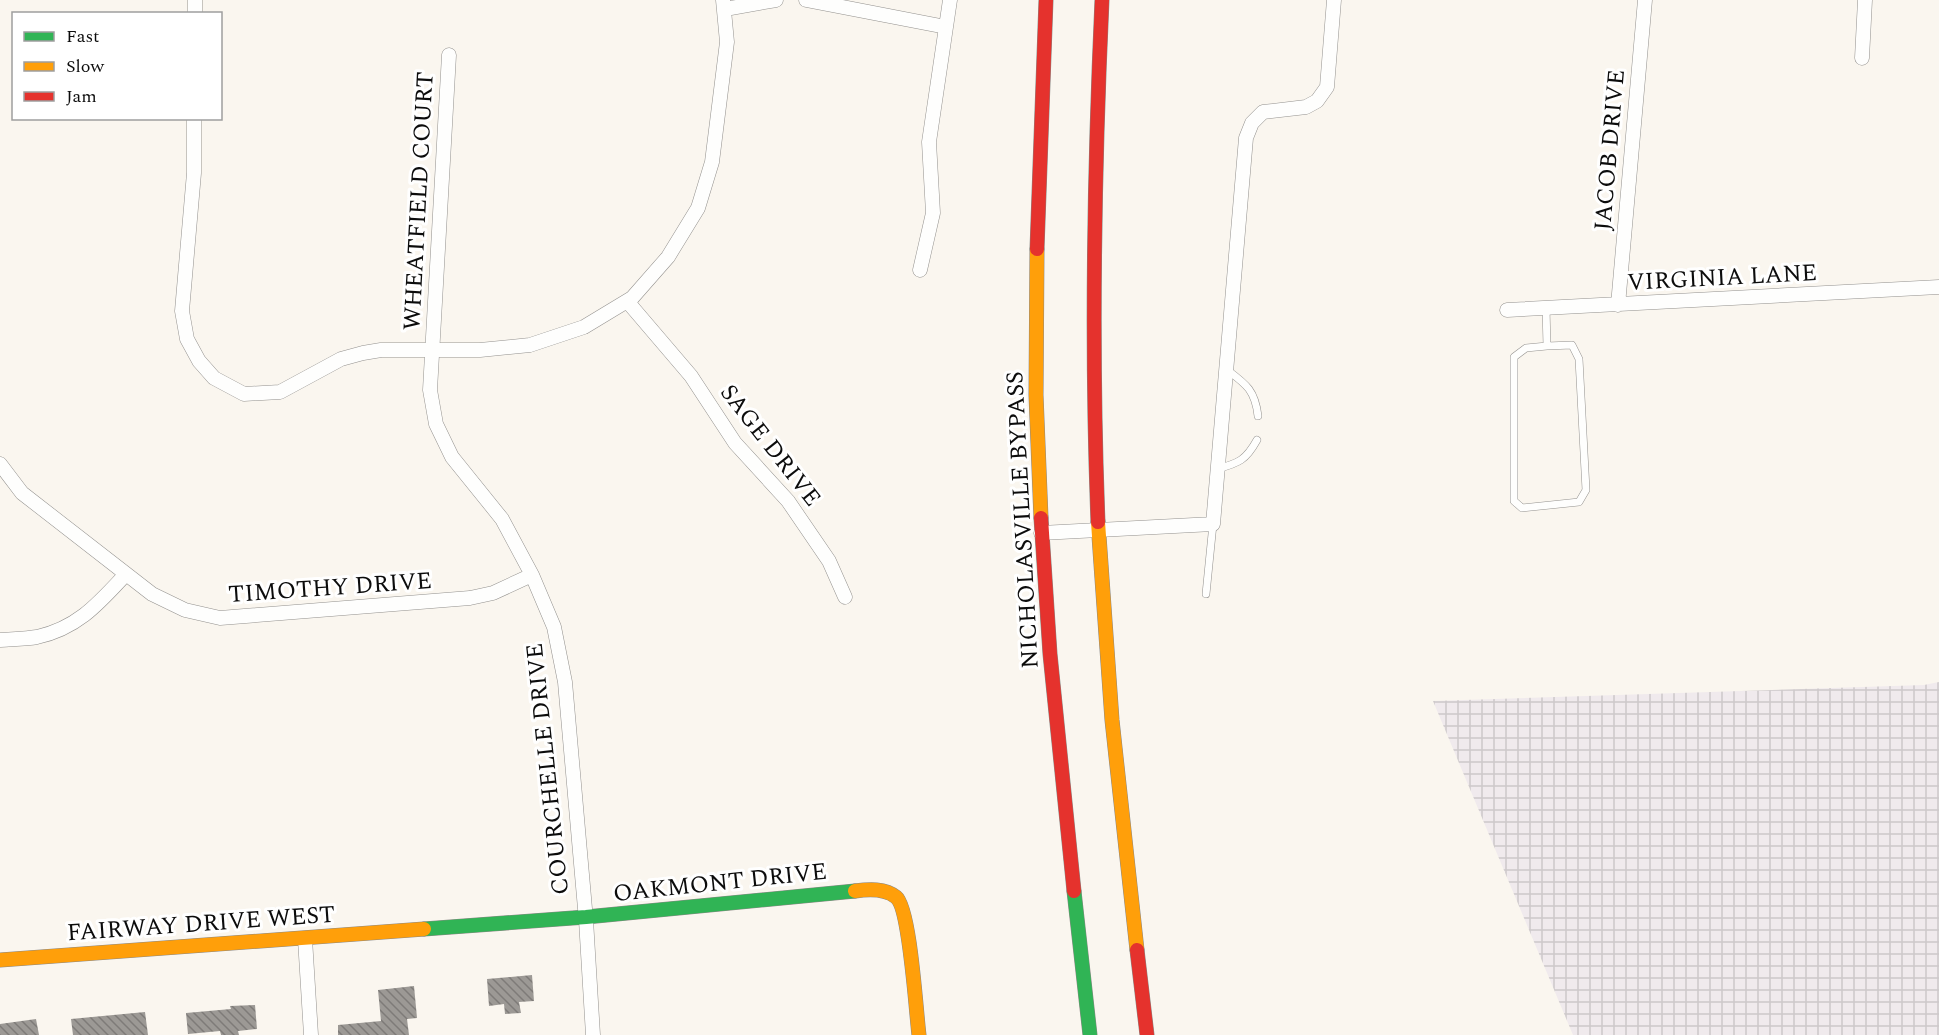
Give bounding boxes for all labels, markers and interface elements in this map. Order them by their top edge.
legend [12,12,222,120]
text: Fast [66,23,99,50]
text: Slow [66,53,105,80]
street label: JACOB DRIVE [1585,68,1635,232]
street label: WHEATFIELD COURT [394,71,444,331]
text: Jam [66,83,97,110]
street label: VIRGINIA LANE [1626,255,1818,301]
street label: NICHOLASVILLE BYPASS [997,370,1049,670]
street label: SAGE DRIVE [711,377,830,515]
street label: TIMOTHY DRIVE [227,563,433,613]
street label: COURCHELLE DRIVE [517,641,579,897]
street label: OAKMONT DRIVE [611,854,829,912]
street label: FAIRWAY DRIVE WEST [66,897,336,951]

